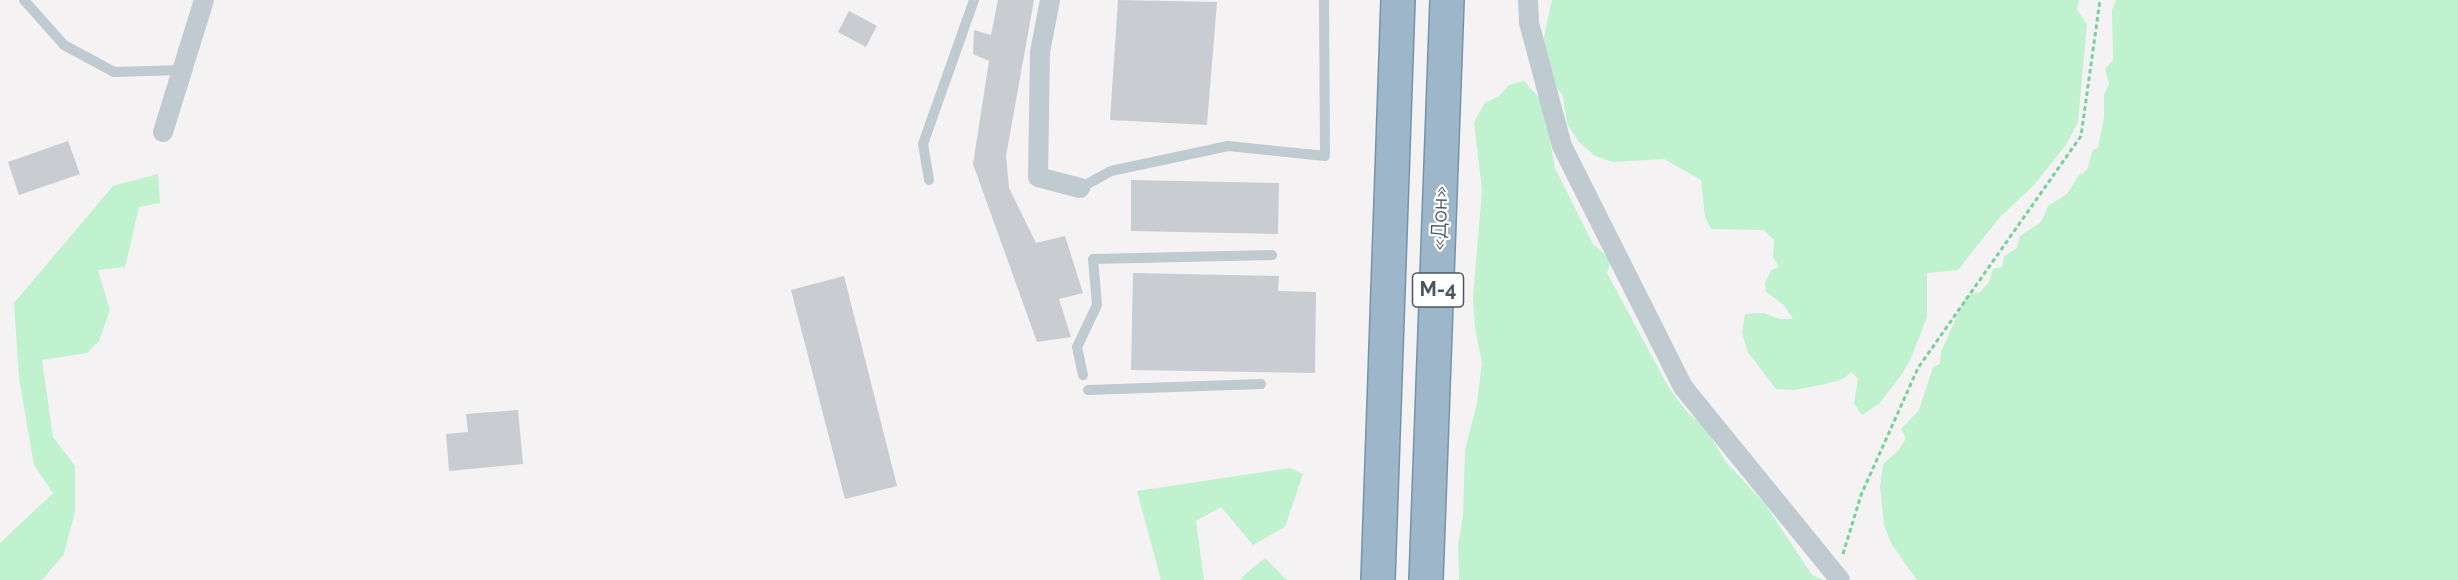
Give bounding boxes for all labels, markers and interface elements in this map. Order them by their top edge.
street label: «Дон» [1426,185,1454,251]
road number: М-4 [1412,273,1464,307]

